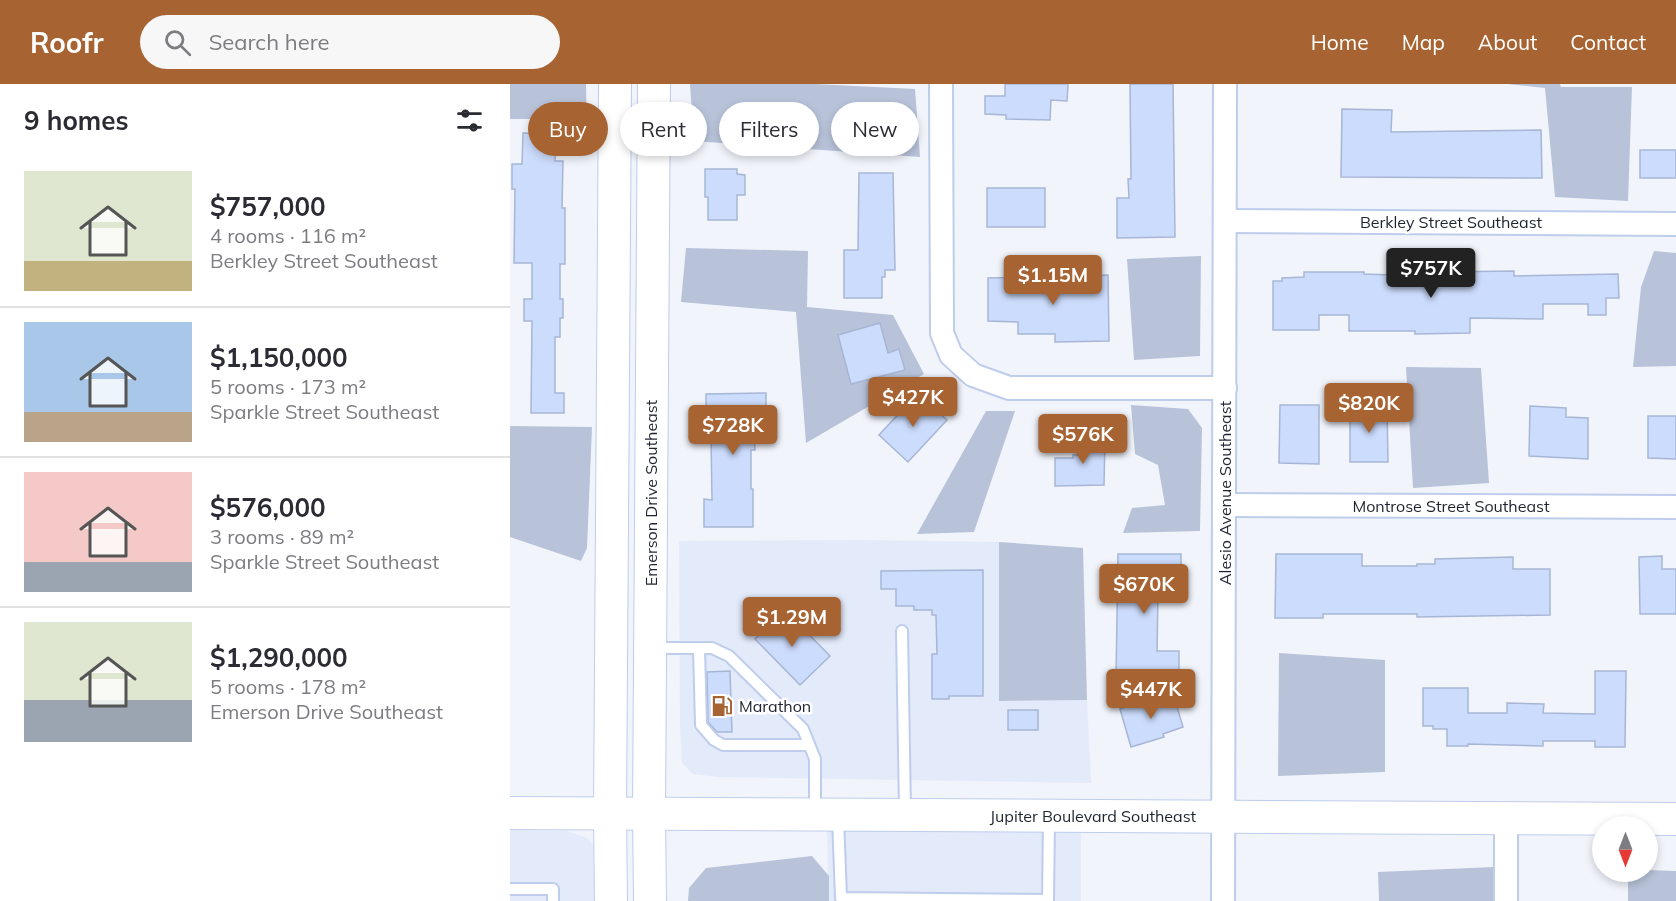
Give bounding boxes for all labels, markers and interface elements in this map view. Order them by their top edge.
search box [140,15,560,69]
text: Roofr [30,25,104,60]
icon: search [161,26,194,59]
text: Search here [209,28,330,56]
text: Home [1311,29,1369,55]
text: Map [1402,29,1445,55]
text: About [1478,29,1537,55]
text: Contact [1570,29,1646,55]
chip: Buy [528,102,608,156]
chip: Rent [620,102,707,156]
chip: Filters [719,102,819,156]
chip: New [831,102,919,156]
text: 9 homes [24,104,128,137]
icon: filters [453,104,486,137]
text: $757,000 [210,190,326,223]
icon: home [72,195,144,267]
street label: Berkley Street Southeast [1360,212,1542,232]
text: 4 rooms · 116 m² [210,223,366,248]
text: Berkley Street Southeast [210,248,438,273]
pin: $757K [1389,248,1473,299]
pin: $1.15M [1004,255,1102,306]
text: $757K [1400,255,1462,280]
text: $1.15M [1018,262,1088,287]
text: $1,150,000 [210,341,348,374]
icon: home [72,346,144,418]
text: 5 rooms · 173 m² [210,374,366,399]
pin: $427K [871,377,955,428]
pin: $820K [1327,383,1411,434]
text: $427K [882,384,944,409]
text: $820K [1338,390,1400,415]
text: Sparkle Street Southeast [210,399,439,424]
street label: Emerson Drive Southeast [641,399,661,586]
street label: Alesio Avenue Southeast [1215,400,1235,585]
pin: $728K [691,405,775,456]
text: $728K [702,412,764,437]
pin: $576K [1041,414,1125,465]
text: $576K [1052,421,1114,446]
text: $576,000 [210,491,326,524]
icon: home [72,496,144,568]
street label: Montrose Street Southeast [1353,496,1550,516]
text: 3 rooms · 89 m² [210,524,354,549]
text: Sparkle Street Southeast [210,549,439,574]
pin: $670K [1102,564,1186,615]
text: $670K [1113,571,1175,596]
pin: $1.29M [743,597,841,648]
text: $1.29M [757,604,827,629]
text: $1,290,000 [210,641,348,674]
icon: home [72,646,144,718]
pin: $447K [1109,669,1193,720]
text: 5 rooms · 178 m² [210,674,366,699]
text: $447K [1120,676,1182,701]
fuel station icon: Marathon [710,694,734,718]
place label: Marathon [739,696,811,716]
text: Emerson Drive Southeast [210,699,443,724]
street label: Jupiter Boulevard Southeast [990,806,1197,826]
north arrow [1592,816,1658,882]
map controls [1592,816,1658,882]

